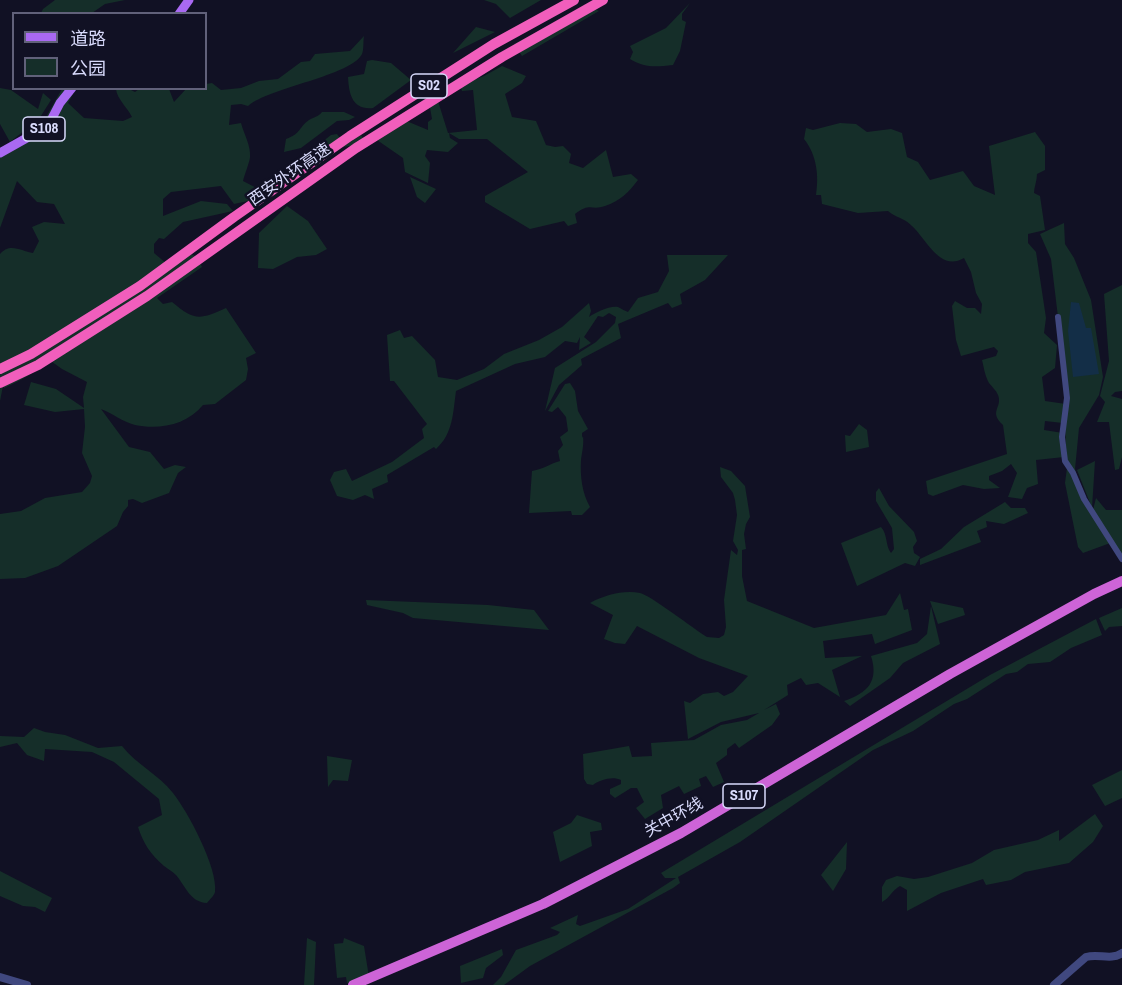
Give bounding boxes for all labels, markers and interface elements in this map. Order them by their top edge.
legend [12,12,207,90]
text: 道路 [70,26,106,51]
text: 公园 [70,56,106,81]
road number: S02 [411,74,447,98]
road number: S108 [23,117,65,141]
street label: 西安外环高速 [245,140,335,210]
road number: S107 [723,784,765,808]
street label: 关中环线 [641,794,707,842]

